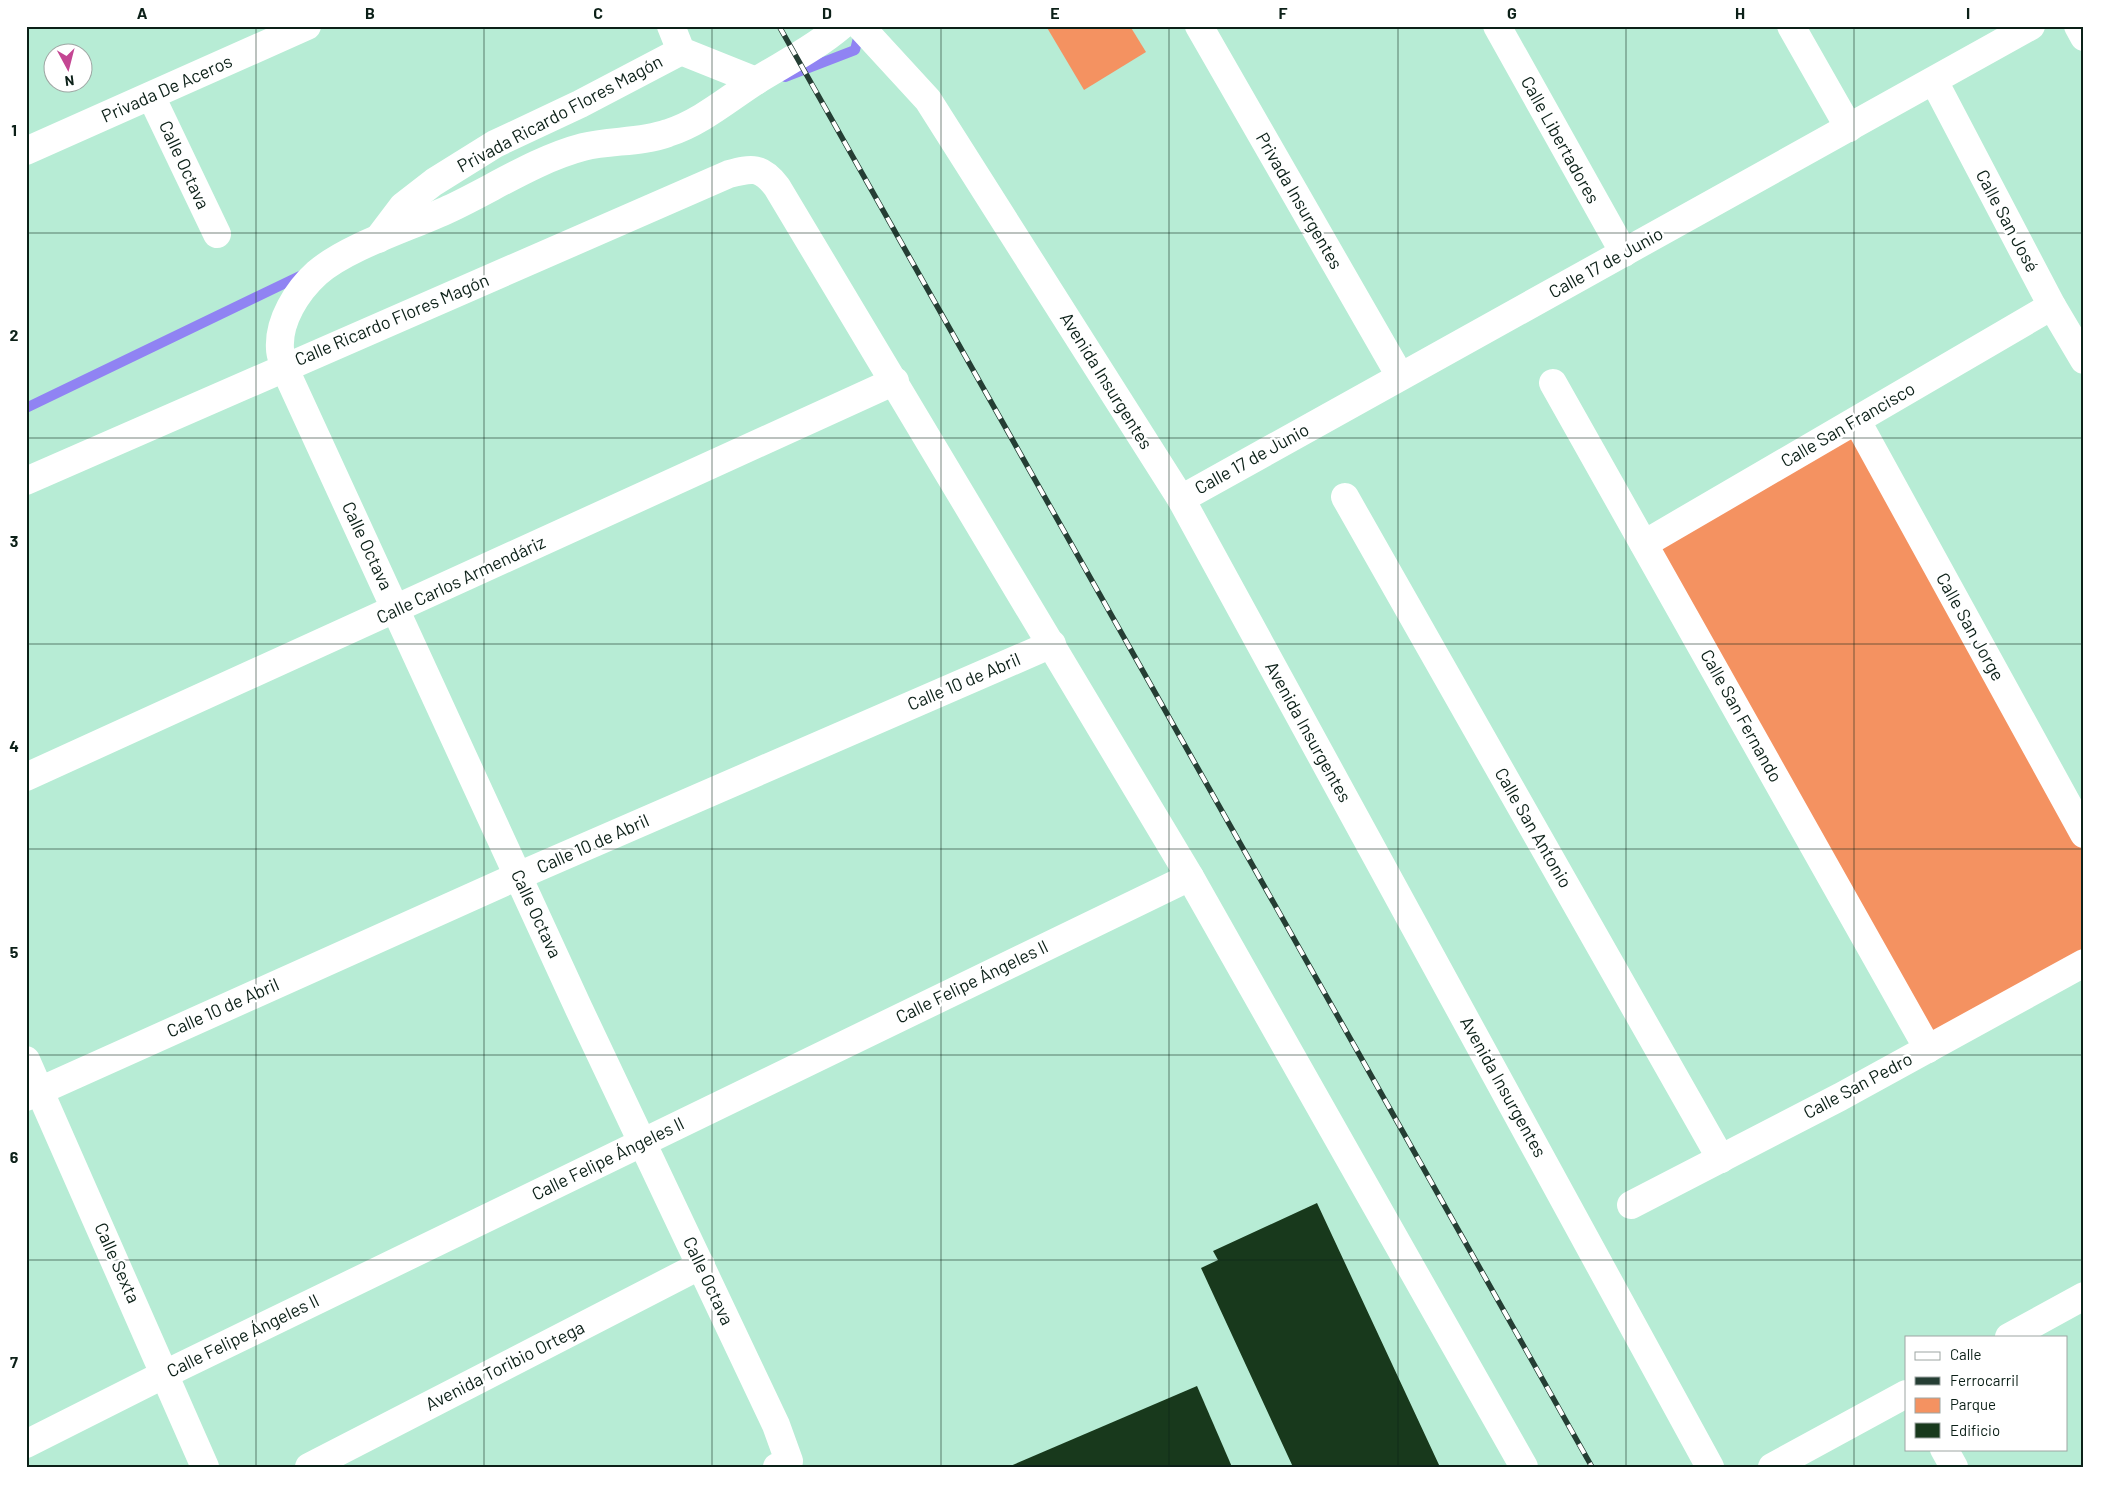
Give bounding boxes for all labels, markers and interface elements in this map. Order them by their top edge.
text: A [137,3,148,22]
text: B [365,3,375,22]
text: C [593,3,603,22]
text: D [822,3,832,22]
text: E [1050,3,1060,22]
text: F [1279,3,1288,22]
text: G [1507,3,1517,22]
text: H [1735,3,1745,22]
text: I [1966,3,1970,22]
north arrow [42,42,92,92]
street label: Privada De Aceros [98,49,235,127]
street label: Privada Ricardo Flores Magón [453,50,666,177]
text: N [64,72,75,90]
street label: Calle Libertadores [1517,72,1605,207]
street label: Calle Octava [155,117,215,212]
text: 1 [11,120,17,139]
street label: Privada Insurgentes [1252,128,1348,273]
street label: Calle San José [1972,166,2044,276]
street label: Calle 17 de Junio [1545,222,1666,303]
street label: Calle Ricardo Flores Magón [291,268,492,370]
street label: Avenida Insurgentes [1056,308,1158,453]
text: 2 [10,325,19,344]
street label: Calle San Francisco [1776,377,1919,472]
street label: Calle 17 de Junio [1191,418,1312,499]
street label: Calle Octava [338,498,398,593]
street label: Calle Carlos Armendáriz [373,530,549,628]
text: 3 [10,531,18,550]
street label: Calle San Jorge [1932,569,2010,684]
street label: Calle San Fernando [1696,645,1787,786]
street label: Calle 10 de Abril [904,647,1023,715]
street label: Avenida Insurgentes [1261,657,1357,806]
text: 4 [9,736,19,755]
street label: Calle San Antonio [1491,763,1577,892]
street label: Calle 10 de Abril [533,809,652,878]
street label: Calle Octava [507,866,567,961]
street label: Calle Felipe Ángeles Il [892,935,1051,1028]
text: 5 [10,942,19,961]
street label: Calle 10 de Abril [163,973,282,1042]
street label: Avenida Insurgentes [1456,1012,1552,1161]
street label: Calle San Pedro [1799,1047,1916,1123]
street label: Calle Felipe Ángeles Il [528,1112,687,1205]
text: 6 [10,1147,19,1166]
street label: Calle Sexta [90,1219,145,1306]
street label: Calle Octava [679,1233,739,1328]
street label: Calle Felipe Ángeles Il [163,1289,322,1382]
street label: Avenida Toribio Ortega [421,1315,588,1415]
legend [1905,1336,2068,1450]
text: Calle [1950,1345,1982,1363]
text: 7 [10,1352,18,1371]
text: Ferrocarril [1950,1371,2019,1389]
text: Parque [1950,1395,1996,1413]
text: Edificio [1950,1421,2000,1439]

